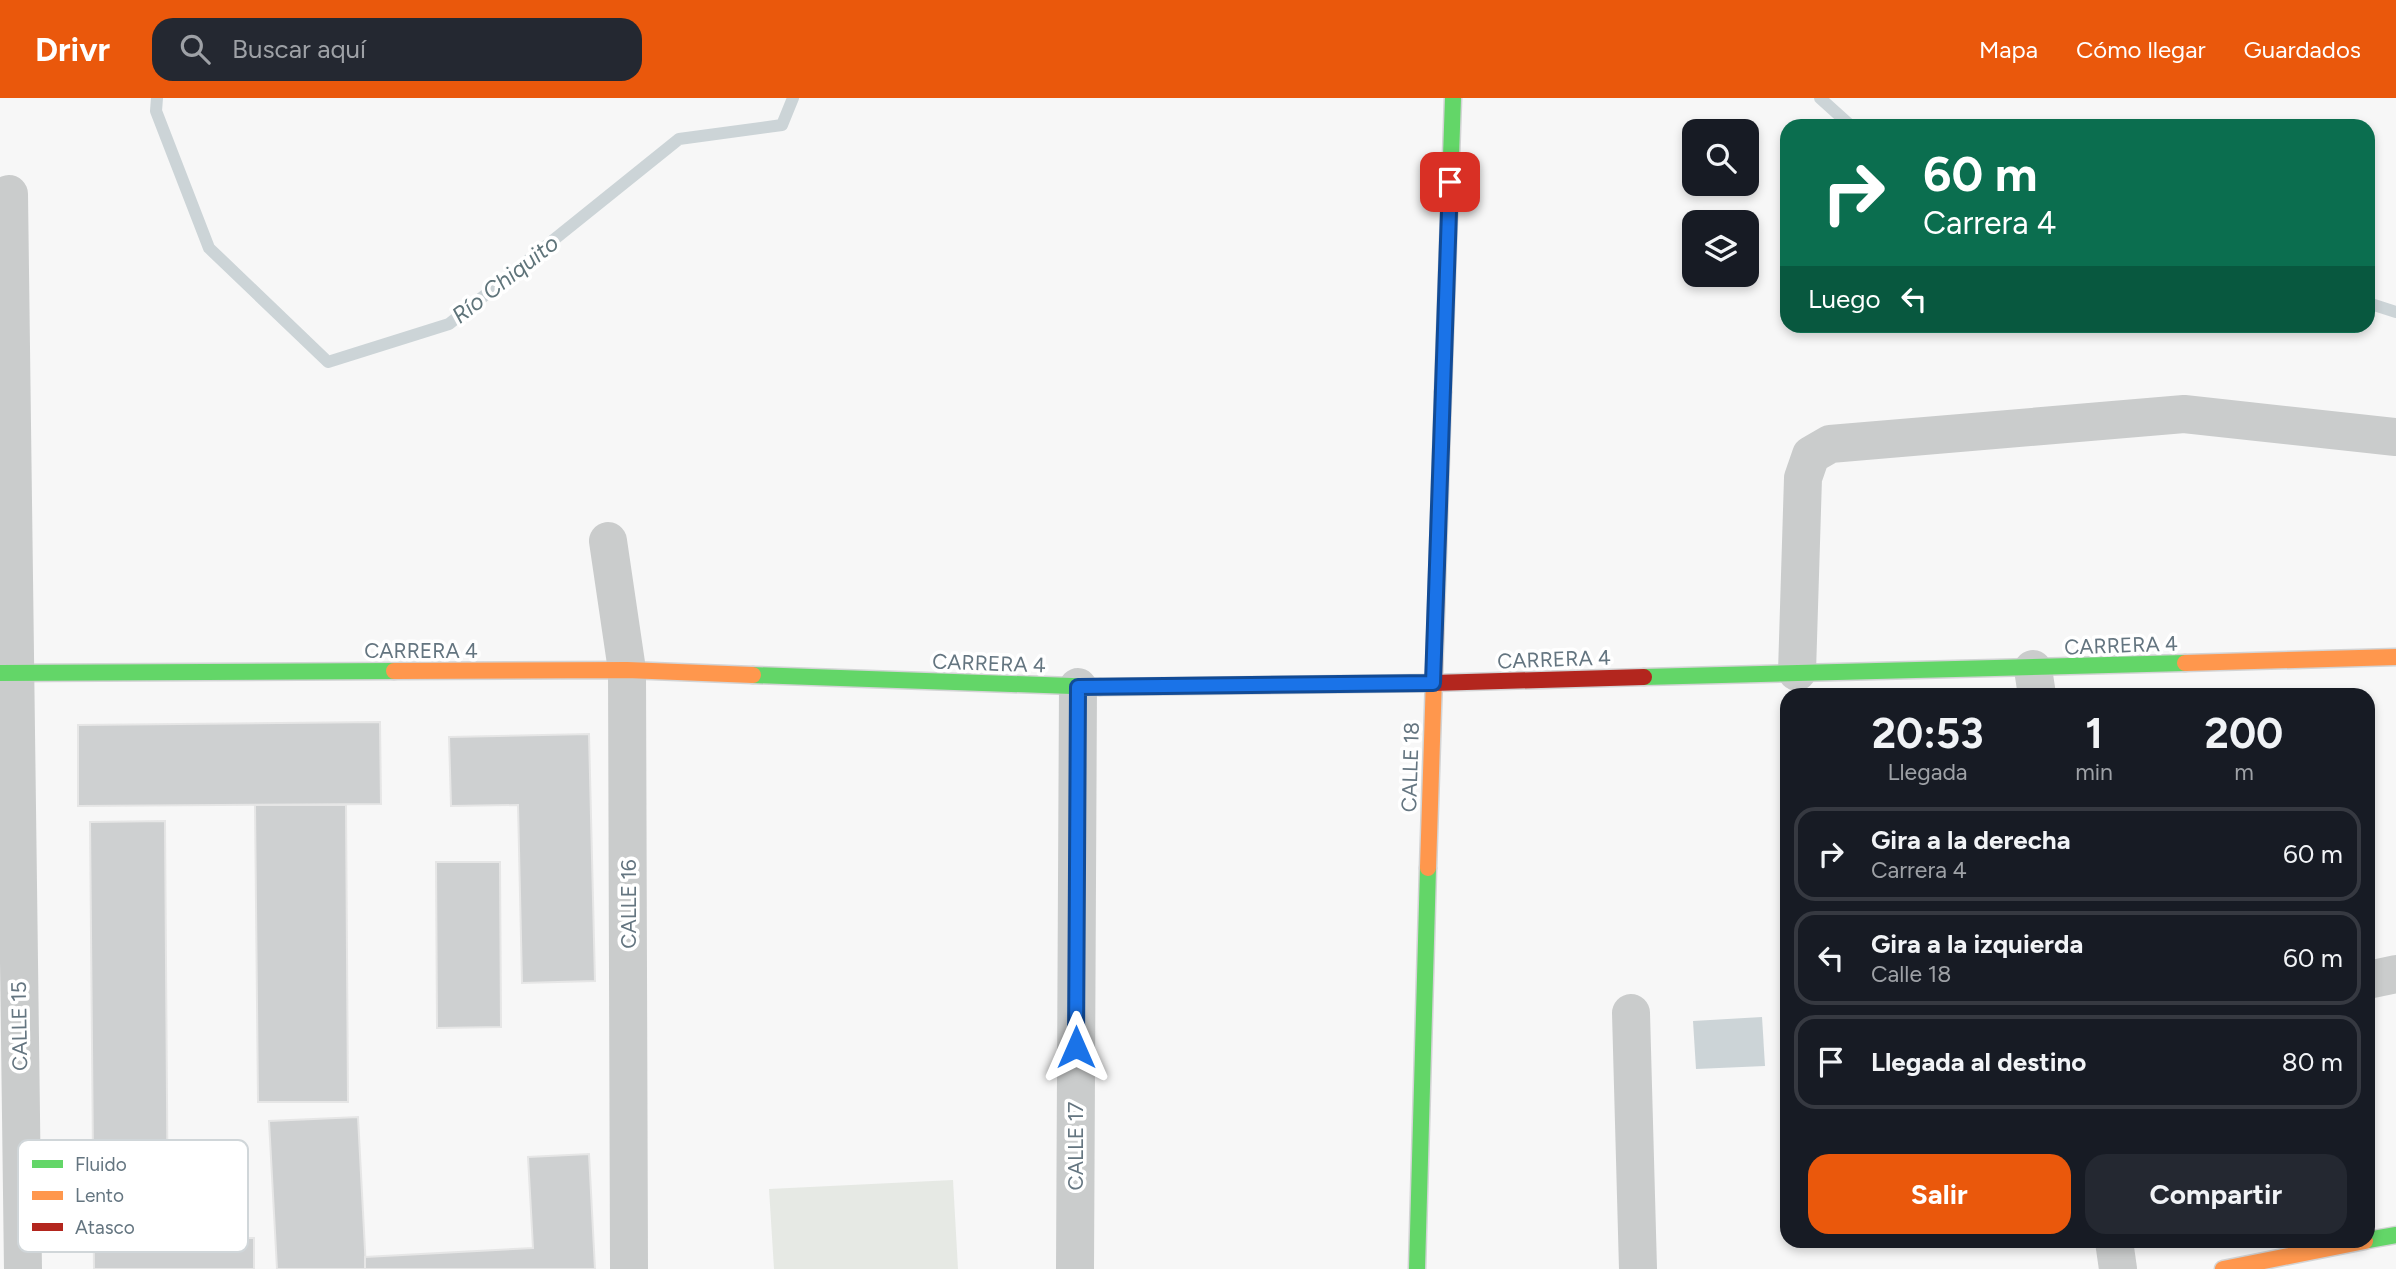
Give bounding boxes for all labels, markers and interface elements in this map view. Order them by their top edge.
search box [152,18,642,81]
text: Drivr [35,30,110,69]
icon: search [176,30,214,68]
text: Buscar aquí [232,33,366,65]
text: Mapa [1979,35,2038,64]
text: Cómo llegar [2076,35,2206,64]
text: Guardados [2244,35,2361,64]
map controls [1682,119,1759,287]
button: search [1682,119,1759,196]
text: 60 m [1923,144,2038,203]
icon: right [1808,147,1899,238]
pin [1420,152,1480,212]
icon: arrive [1431,163,1469,201]
text: Carrera 4 [1923,204,2056,242]
button: layers [1682,210,1759,287]
water label: Río Chiquito [446,229,564,329]
icon: left [1895,280,1933,318]
text: Luego [1808,283,1881,315]
street label: CARRERA 4 [2064,631,2178,659]
street label: CARRERA 4 [364,638,478,663]
street label: CARRERA 4 [1497,645,1611,673]
street label: CARRERA 4 [932,649,1046,677]
text: 20:53 [1872,708,1984,759]
text: 1 [2085,708,2103,759]
text: 200 [2205,708,2283,759]
street label: CALLE 18 [1396,721,1424,813]
text: Llegada [1888,758,1968,786]
text: min [2075,758,2113,786]
text: m [2234,758,2254,786]
text: Gira a la derecha [1871,824,2071,856]
icon: right [1812,835,1850,873]
text: 60 m [2283,838,2343,870]
text: Carrera 4 [1871,856,1967,884]
street label: CALLE 16 [616,859,641,949]
text: Gira a la izquierda [1871,928,2083,960]
icon: left [1812,939,1850,977]
text: 60 m [2283,942,2343,974]
text: Calle 18 [1871,960,1951,988]
street label: CALLE 15 [6,981,32,1071]
position arrow [1039,1010,1113,1084]
icon: arrive [1812,1043,1850,1081]
text: Llegada al destino [1871,1046,2086,1078]
text: 80 m [2282,1046,2343,1078]
street label: CALLE 17 [1063,1102,1088,1190]
legend [18,1140,248,1252]
text: Fluido [75,1153,127,1176]
button: Salir [1808,1154,2071,1234]
button: Compartir [2085,1154,2347,1234]
text: Lento [75,1184,124,1207]
text: Atasco [75,1216,135,1239]

